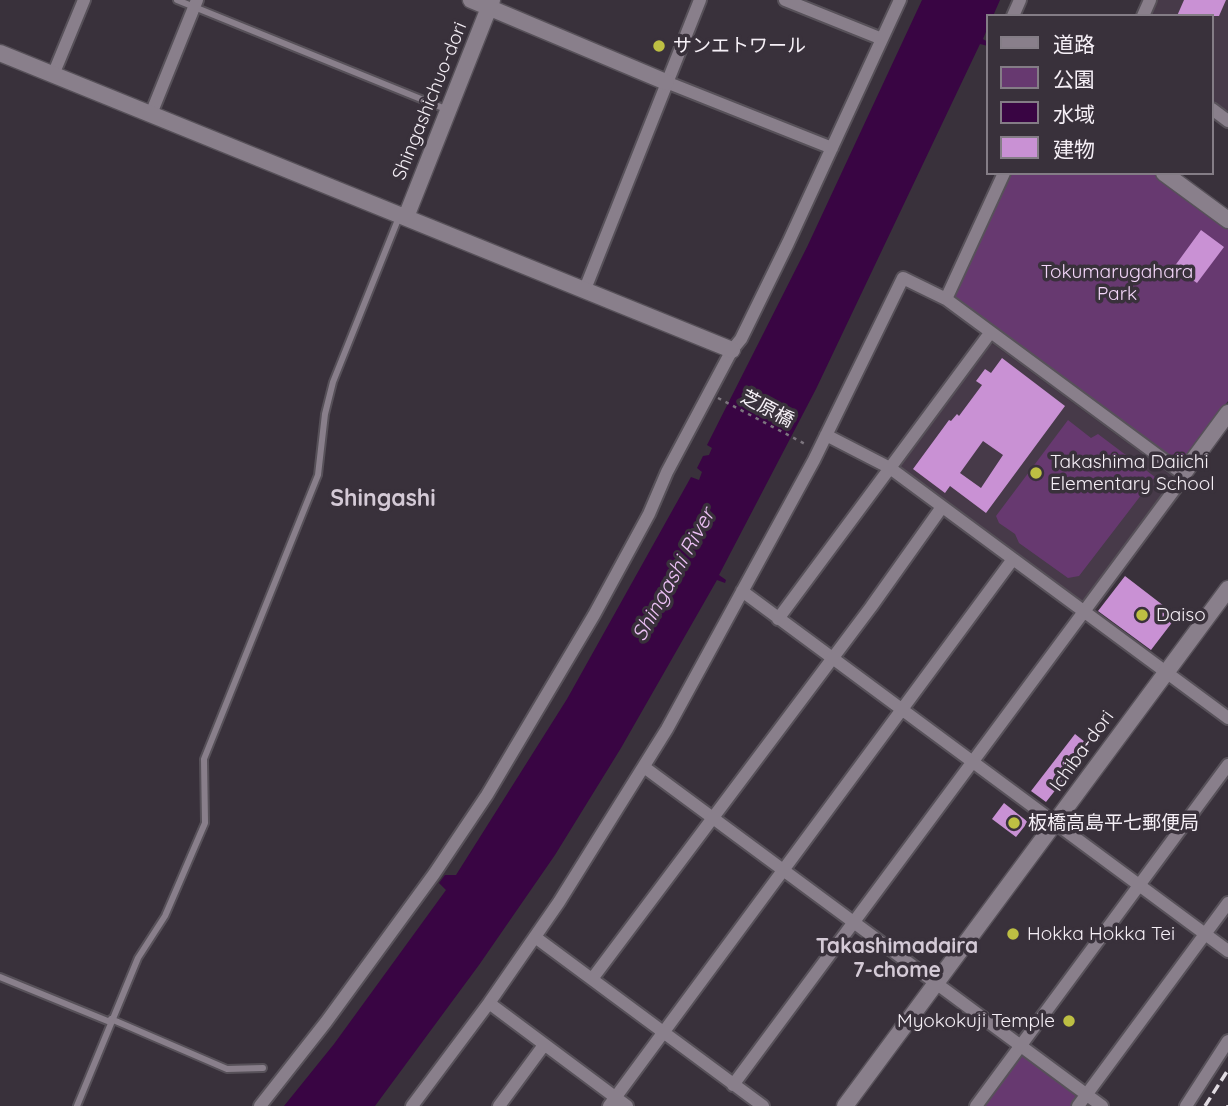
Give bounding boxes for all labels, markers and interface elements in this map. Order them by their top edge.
legend [986,14,1214,175]
street label: Shingashichuo-dori [388,19,472,183]
text: 道路 [1053,31,1095,57]
place label: サンエトワール [673,35,806,57]
marker: サンエトワール [651,38,667,54]
text: 公園 [1053,66,1095,92]
text: 水域 [1053,101,1095,127]
text: 建物 [1053,136,1095,162]
park label: Tokumarugahara Park [1041,261,1193,305]
street label: 芝原橋 [736,386,798,432]
place label: Takashima Daiichi Elementary School [1050,451,1215,495]
marker: Takashima Daiichi Elementary School [1028,465,1044,481]
district label: Shingashi [330,485,436,513]
water label: Shingashi River [627,504,721,646]
place label: Daiso [1156,604,1206,626]
marker: Daiso [1134,607,1150,623]
street label: Ichiba-dori [1045,706,1119,796]
place label: 板橋高島平七郵便局 [1028,812,1199,834]
marker: 板橋高島平七郵便局 [1006,815,1022,831]
place label: Hokka Hokka Tei [1027,923,1175,945]
marker: Hokka Hokka Tei [1005,926,1021,942]
district label: Takashimadaira 7-chome [816,934,978,984]
place label: Myokokuji Temple [897,1010,1055,1032]
marker: Myokokuji Temple [1061,1013,1077,1029]

